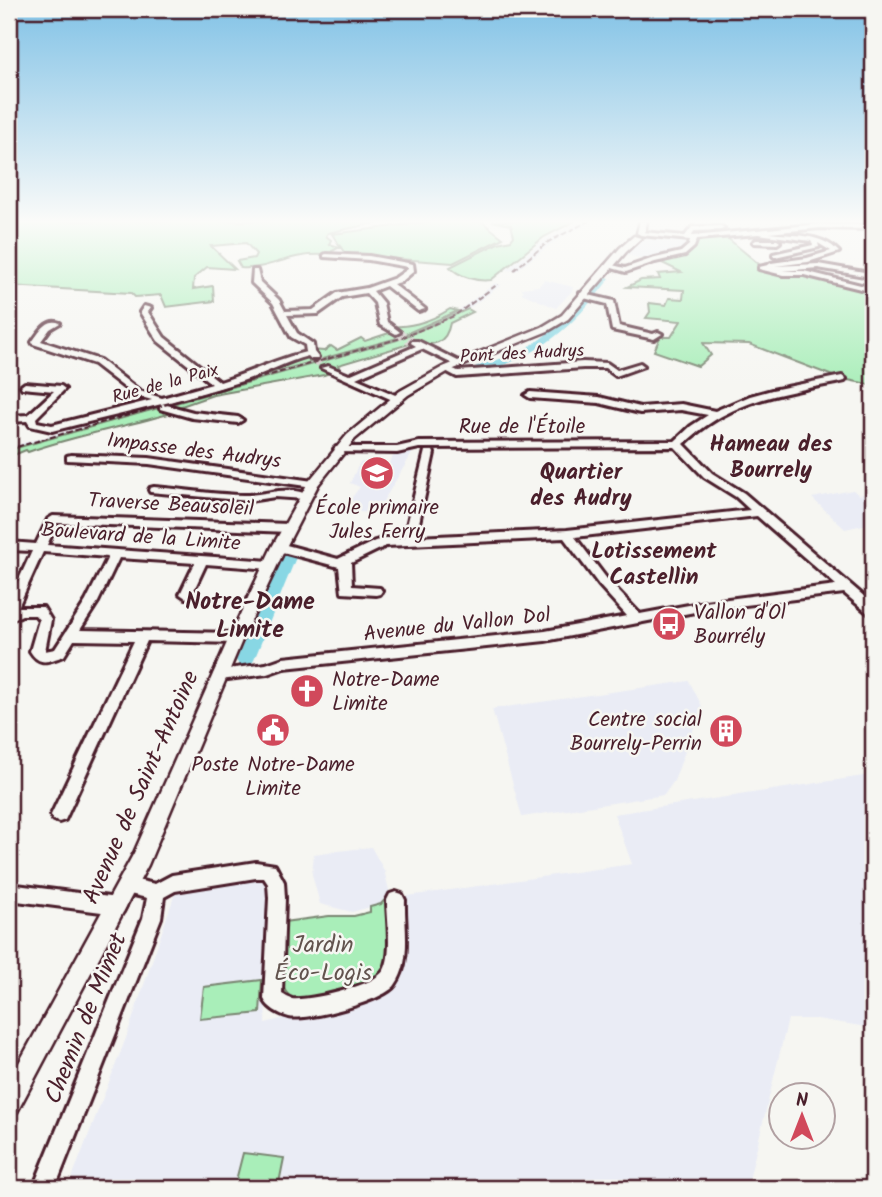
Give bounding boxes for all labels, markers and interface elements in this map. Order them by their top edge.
street label: Pont des Audrys [459,337,585,372]
street label: Rue de la Paix [109,356,222,413]
street label: Rue de l'Étoile [459,411,586,444]
street label: Impasse des Audrys [105,424,283,479]
district label: Hameau des Bourrely [710,427,833,489]
school or university icon: École primaire Jules Ferry [358,454,396,492]
district label: Quartier des Audry [530,455,632,517]
street label: Traverse Beausoleil [87,485,255,526]
place label: École primaire Jules Ferry [315,492,440,549]
street label: Boulevard de la Limite [40,514,242,561]
district label: Lotissement Castellin [591,534,717,596]
district label: Notre-Dame Limite [185,583,315,650]
place label: Vallon d'Ol Bourrély [694,597,786,654]
street label: Avenue du Vallon Dol [362,599,552,652]
bus stop icon: Vallon d'Ol Bourrély [650,605,688,643]
street label: Avenue de Saint-Antoine [72,664,211,911]
place label: Notre-Dame Limite [332,664,440,721]
church icon: Notre-Dame Limite [288,672,326,710]
place label: Centre social Bourrely-Perrin [570,704,702,761]
public building icon: Poste Notre-Dame Limite [254,711,292,749]
building icon: Centre social Bourrely-Perrin [707,712,745,750]
place label: Poste Notre-Dame Limite [191,749,355,806]
street label: Chemin de Mimet [34,926,139,1110]
park label: Jardin Éco-Logis [274,926,372,993]
north arrow [766,1082,836,1152]
text: N [796,1086,808,1116]

